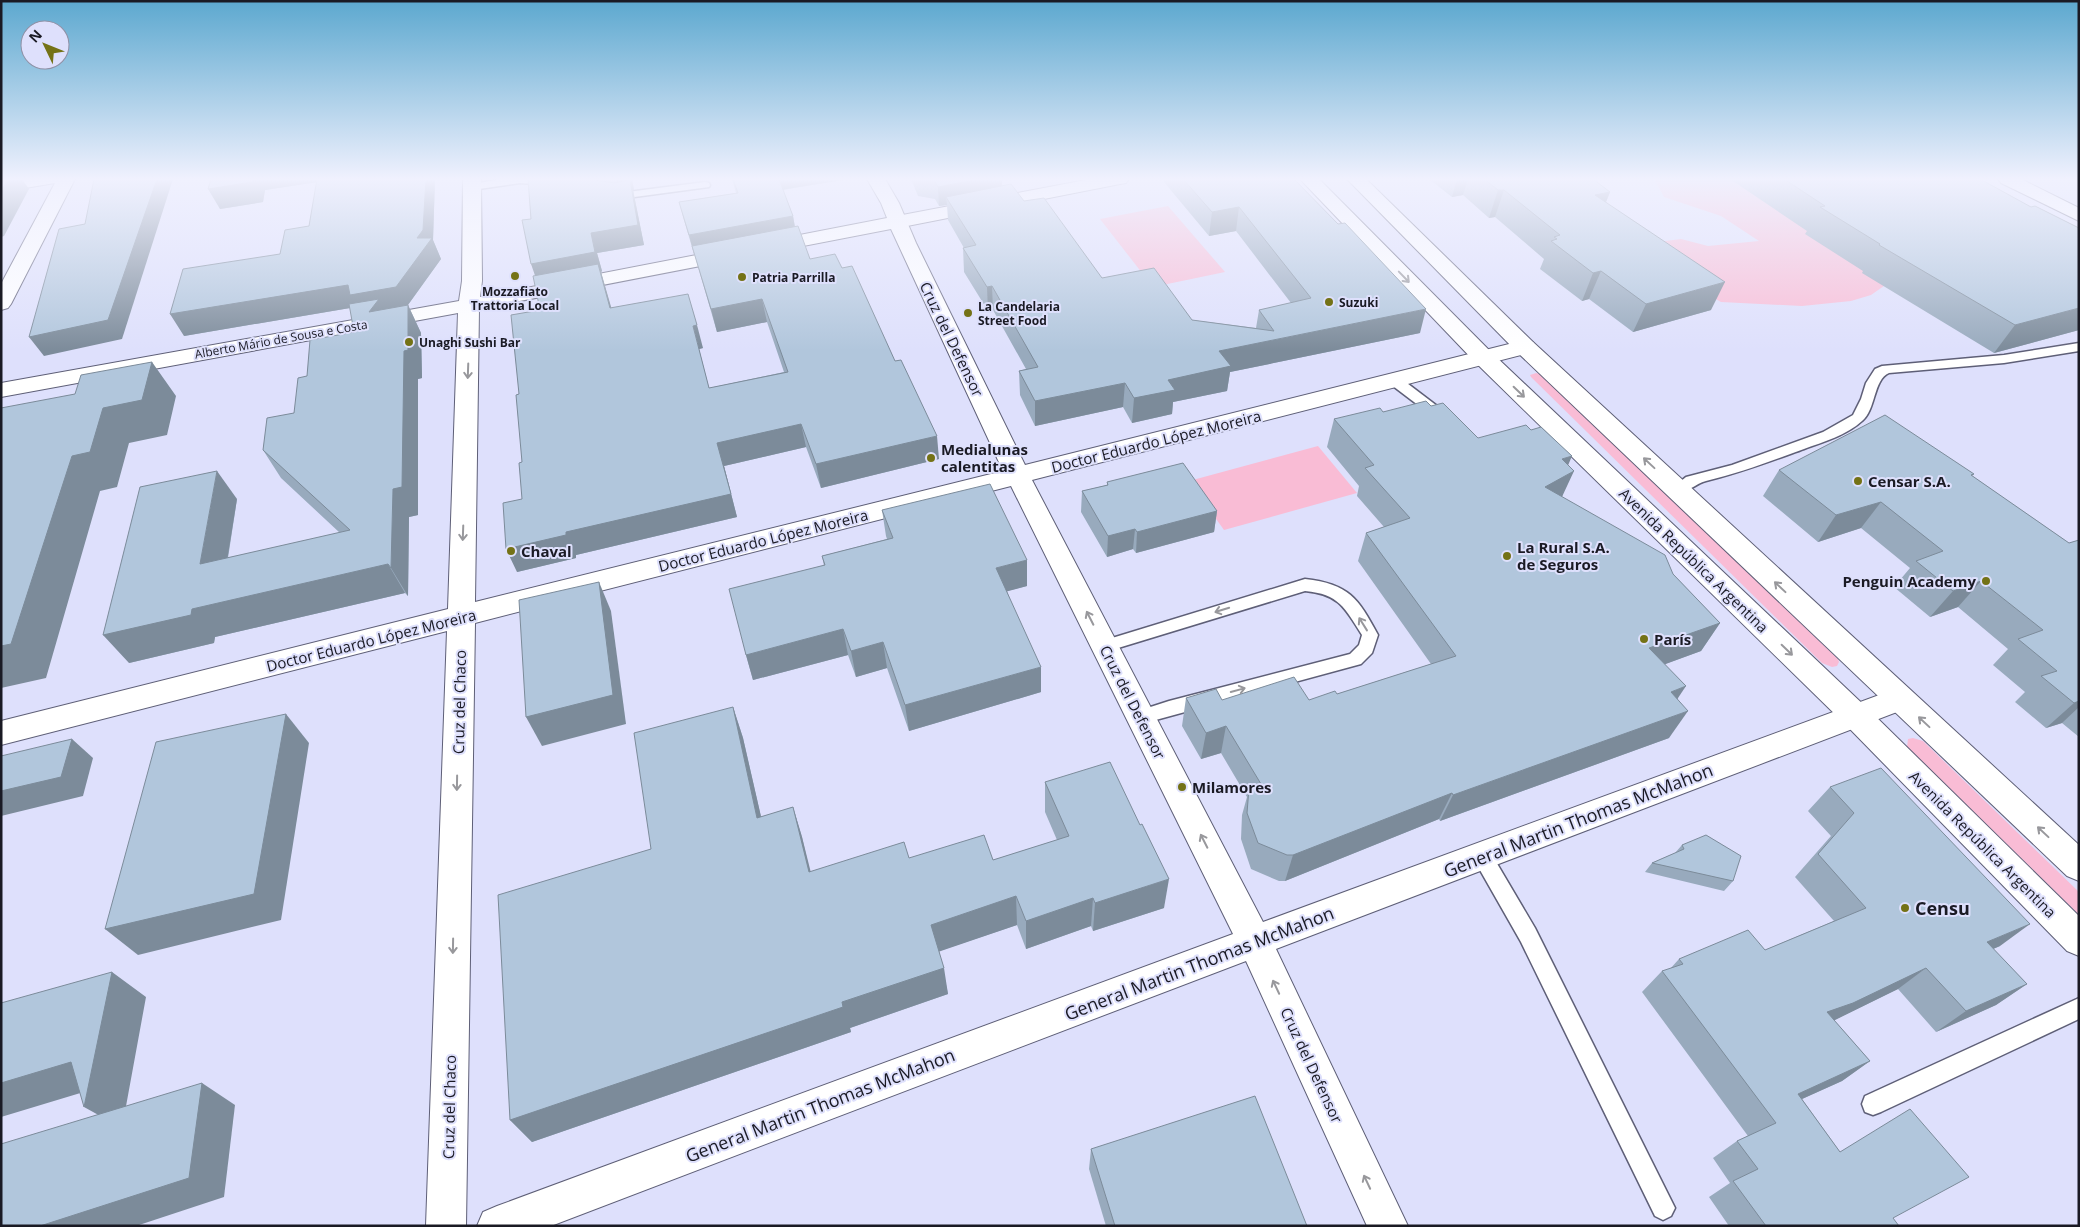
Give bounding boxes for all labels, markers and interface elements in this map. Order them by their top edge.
north arrow [20,20,70,70]
text: N [24,25,46,46]
place label: Patria Parrilla [752,269,835,286]
marker: Mozzafiato Trattoria Local [509,270,521,282]
one-way arrow [1398,270,1410,282]
marker: Patria Parrilla [736,271,748,283]
street label: Cruz del Defensor [916,278,988,400]
place label: Mozzafiato Trattoria Local [471,283,559,314]
place label: Suzuki [1339,294,1378,311]
marker: Suzuki [1323,296,1335,308]
place label: La Candelaria Street Food [978,298,1060,329]
marker: La Candelaria Street Food [962,307,974,319]
street label: Alberto Mário de Sousa e Costa [193,315,369,363]
place label: Unaghi Sushi Bar [419,334,521,351]
marker: Unaghi Sushi Bar [403,336,415,348]
one-way arrow [463,362,473,379]
one-way arrow [1513,386,1525,398]
street label: Doctor Eduardo López Moreira [1049,405,1263,477]
place label: Medialunas calentitas [941,439,1028,476]
marker: Medialunas calentitas [925,452,937,464]
one-way arrow [1643,457,1655,469]
place label: Censar S.A. [1868,471,1951,491]
marker: Censar S.A. [1852,475,1864,487]
street label: Avenida República Argentina [1615,483,1773,637]
street label: Doctor Eduardo López Moreira [656,504,870,576]
one-way arrow [458,525,467,541]
place label: La Rural S.A. de Seguros [1517,537,1610,574]
place label: Chaval [521,541,572,561]
marker: Chaval [505,545,517,557]
marker: La Rural S.A. de Seguros [1501,550,1513,562]
place label: Penguin Academy [1842,571,1976,591]
marker: Penguin Academy [1980,575,1992,587]
one-way arrow [1774,581,1787,592]
street label: Doctor Eduardo López Moreira [264,604,478,676]
one-way arrow [1214,606,1230,616]
one-way arrow [1085,611,1095,626]
one-way arrow [1357,618,1367,632]
place label: París [1654,629,1691,649]
marker: París [1638,633,1650,645]
street label: Cruz del Defensor [1096,642,1170,762]
one-way arrow [1781,644,1794,656]
street label: Cruz del Chaco [448,650,470,754]
one-way arrow [1230,685,1246,694]
one-way arrow [1918,716,1931,728]
street label: General Martin Thomas McMahon [1440,757,1716,883]
street label: Avenida República Argentina [1905,766,2061,922]
one-way arrow [452,775,462,791]
place label: Milamores [1192,777,1272,797]
marker: Milamores [1176,781,1188,793]
one-way arrow [2037,827,2050,839]
one-way arrow [1199,834,1208,849]
place label: Censu [1915,896,1970,920]
street label: General Martin Thomas McMahon [1061,900,1337,1026]
marker: Censu [1899,902,1911,914]
one-way arrow [448,938,458,954]
one-way arrow [1270,980,1280,995]
street label: Cruz del Defensor [1276,1004,1348,1126]
street label: General Martin Thomas McMahon [682,1042,958,1168]
street label: Cruz del Chaco [438,1055,460,1159]
one-way arrow [1362,1175,1371,1190]

